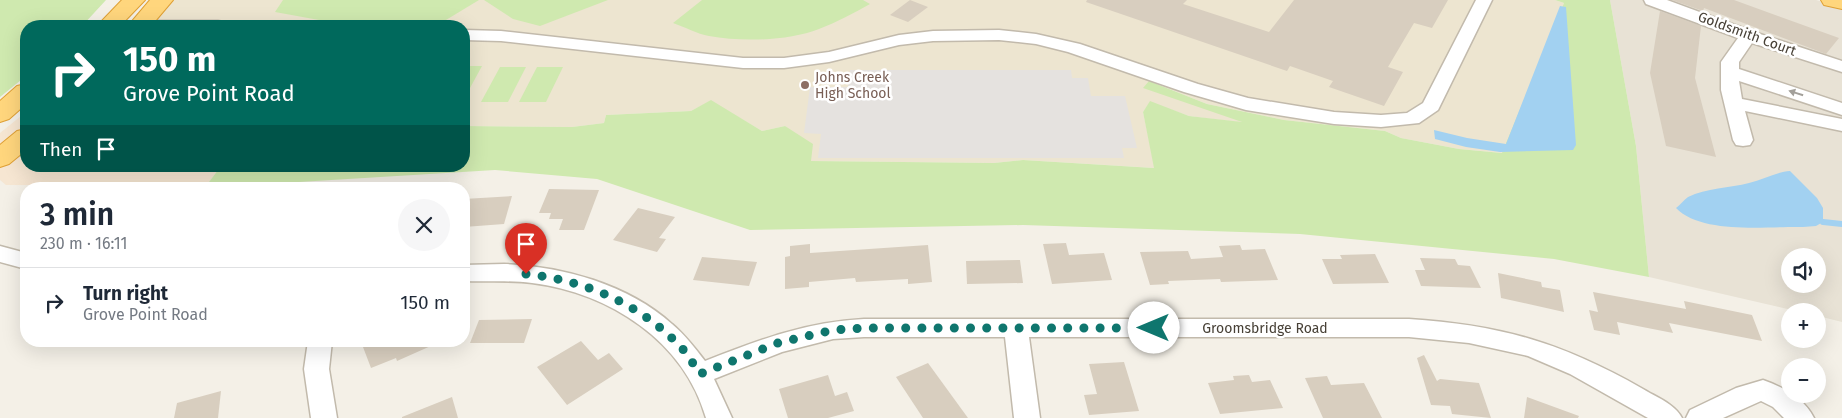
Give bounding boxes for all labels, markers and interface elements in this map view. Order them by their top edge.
street label: Goldsmith Court [1696,8,1799,60]
text: 150 m [123,38,216,80]
icon: right [40,40,105,105]
place label: Johns Creek High School [815,69,891,102]
marker: Johns Creek High School [799,79,811,91]
text: Grove Point Road [123,80,295,107]
one-way arrow [1788,89,1803,97]
icon: arrive [92,135,120,163]
text: Then [40,138,82,161]
text: 3 min [40,197,114,233]
button: close [398,199,450,251]
pin [505,223,547,274]
icon: arrive [512,230,540,258]
text: 230 m · 16:11 [40,234,127,253]
map controls [1781,248,1826,403]
button: sound [1781,248,1826,293]
text: Turn right [83,282,168,305]
icon: right [40,289,68,317]
text: 150 m [400,291,450,314]
position arrow [1127,301,1179,353]
button: + [1781,303,1826,348]
text: Grove Point Road [83,305,208,324]
street label: Groomsbridge Road [1202,320,1328,337]
button: − [1781,358,1826,403]

